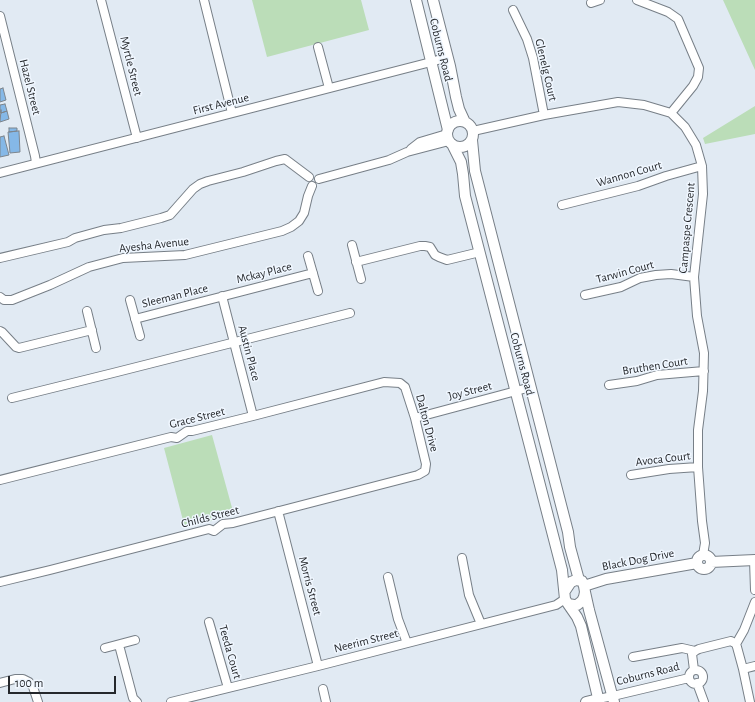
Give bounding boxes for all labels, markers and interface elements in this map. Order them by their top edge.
street label: Coburns Road [426,17,456,83]
street label: Myrtle Street [117,35,145,97]
street label: Glenelg Court [532,37,560,103]
street label: Hazel Street [16,58,44,116]
street label: First Avenue [191,90,251,118]
street label: Wannon Court [595,158,663,190]
street label: Campaspe Crescent [676,182,698,274]
street label: Ayesha Avenue [118,234,190,256]
street label: Tarwin Court [595,257,655,287]
street label: Mckay Place [235,259,293,287]
street label: Sleeman Place [140,281,210,311]
street label: Austin Place [235,324,263,382]
street label: Coburns Road [507,331,537,397]
street label: Bruthen Court [621,354,689,378]
street label: Joy Street [447,379,493,403]
street label: Dalton Drive [412,393,442,453]
street label: Grace Street [168,404,226,432]
street label: Avoca Court [635,448,691,470]
street label: Childs Street [180,503,240,531]
street label: Black Dog Drive [601,546,675,574]
street label: Morris Street [295,555,325,617]
street label: Teeda Court [215,623,245,681]
street label: Neerim Street [332,626,400,656]
street label: Coburns Road [615,659,681,689]
scale bar [10,668,118,694]
text: 100 m [15,677,43,689]

